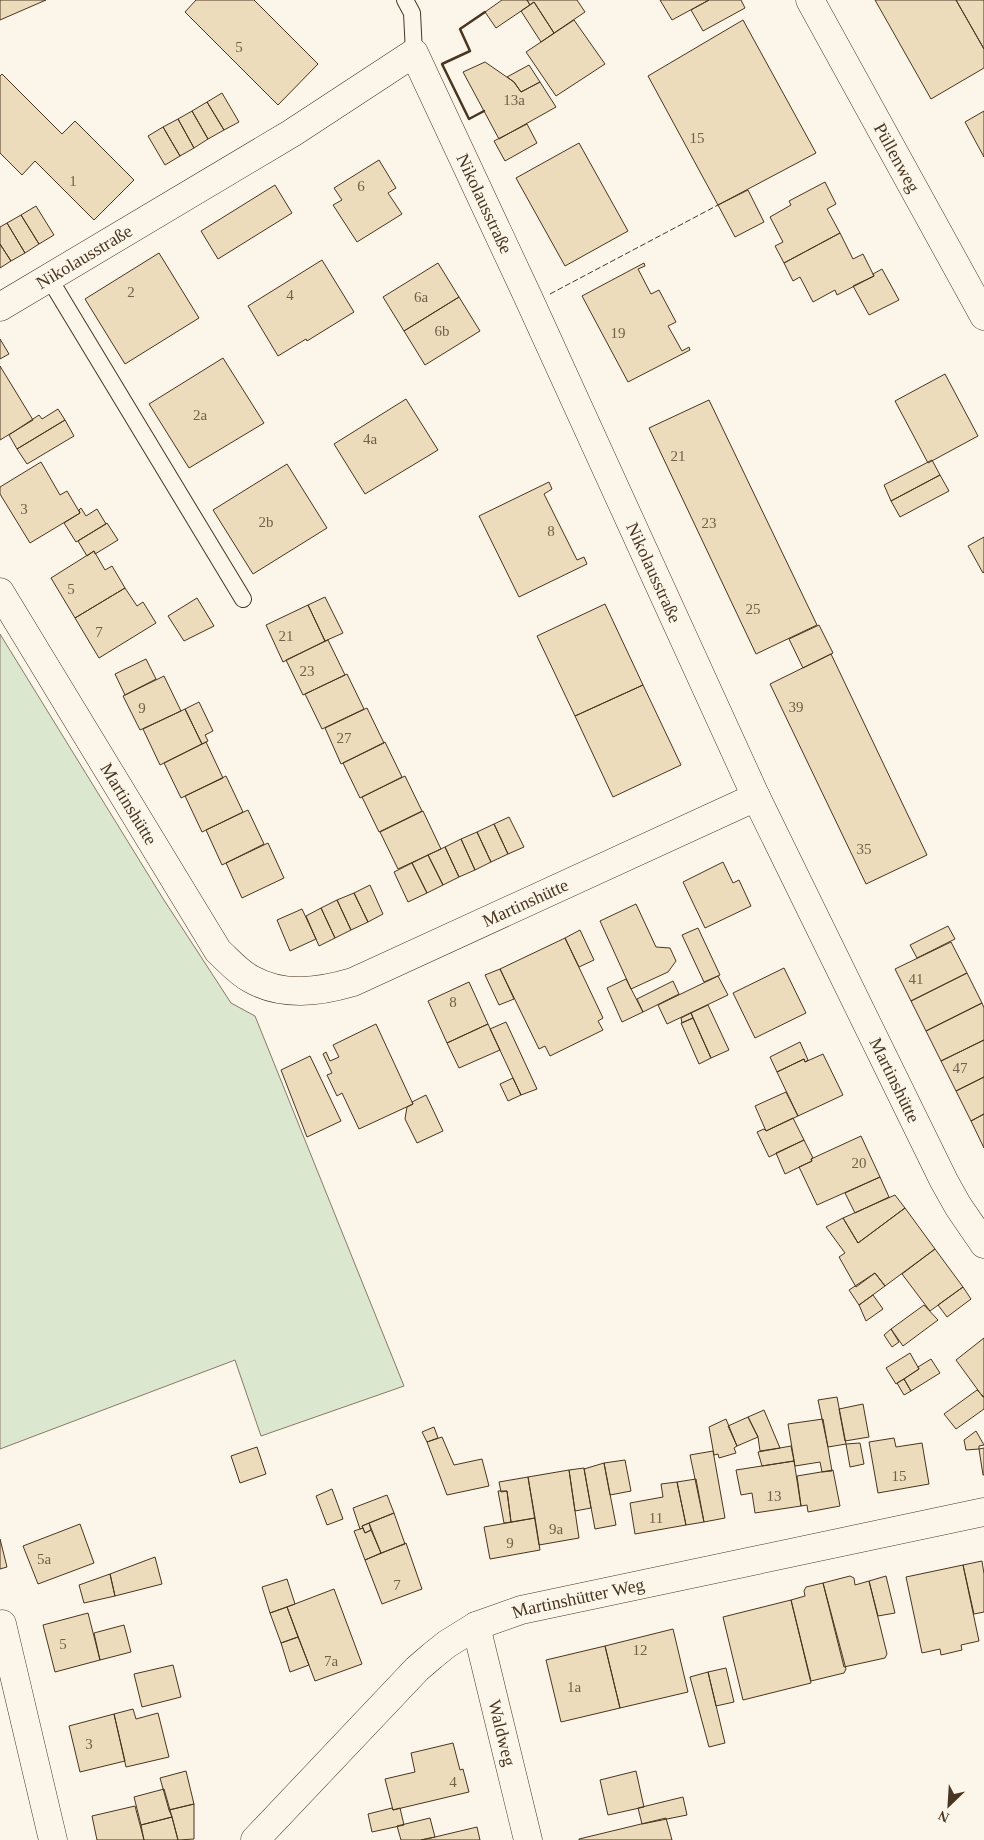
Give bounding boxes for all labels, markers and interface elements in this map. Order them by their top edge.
house number: 5 [235,39,243,55]
house number: 13a [503,92,525,108]
street label: Püllenweg [870,120,924,196]
house number: 15 [690,130,705,146]
street label: Nikolausstraße [452,150,516,257]
house number: 1 [69,173,77,189]
house number: 6 [357,178,365,194]
street label: Nikolausstraße [33,221,136,293]
house number: 2 [127,284,135,300]
house number: 4 [286,287,294,303]
house number: 6a [414,289,428,305]
house number: 6b [435,323,450,339]
house number: 19 [611,325,626,341]
house number: 2a [193,407,207,423]
house number: 4a [363,431,377,447]
house number: 21 [671,448,686,464]
house number: 3 [20,501,28,517]
house number: 2b [259,514,274,530]
house number: 23 [702,515,717,531]
street label: Nikolausstraße [622,519,685,626]
house number: 8 [547,523,555,539]
house number: 5 [67,581,75,597]
house number: 25 [746,601,761,617]
house number: 7 [95,624,103,640]
house number: 21 [279,628,294,644]
house number: 23 [300,663,315,679]
house number: 39 [789,699,804,715]
house number: 9 [138,700,146,716]
house number: 27 [337,730,352,746]
street label: Martinshütte [96,759,161,849]
house number: 35 [857,841,872,857]
street label: Martinshütte [479,875,571,931]
house number: 41 [909,971,924,987]
house number: 8 [449,994,457,1010]
street label: Martinshütte [865,1034,924,1126]
house number: 47 [953,1060,968,1076]
house number: 20 [852,1155,867,1171]
house number: 15 [892,1468,907,1484]
house number: 13 [767,1488,782,1504]
house number: 11 [649,1510,663,1526]
house number: 9a [549,1521,563,1537]
house number: 9 [506,1535,514,1551]
house number: 5a [37,1551,51,1567]
street label: Martinshütter Weg [509,1574,646,1622]
house number: 7 [393,1577,401,1593]
house number: 5 [59,1636,67,1652]
house number: 12 [633,1642,648,1658]
house number: 7a [324,1653,338,1669]
house number: 1a [567,1679,581,1695]
street label: Waldweg [484,1698,520,1768]
house number: 3 [85,1736,93,1752]
house number: 4 [449,1774,457,1790]
north arrow [924,1780,974,1830]
text: N [936,1807,951,1825]

